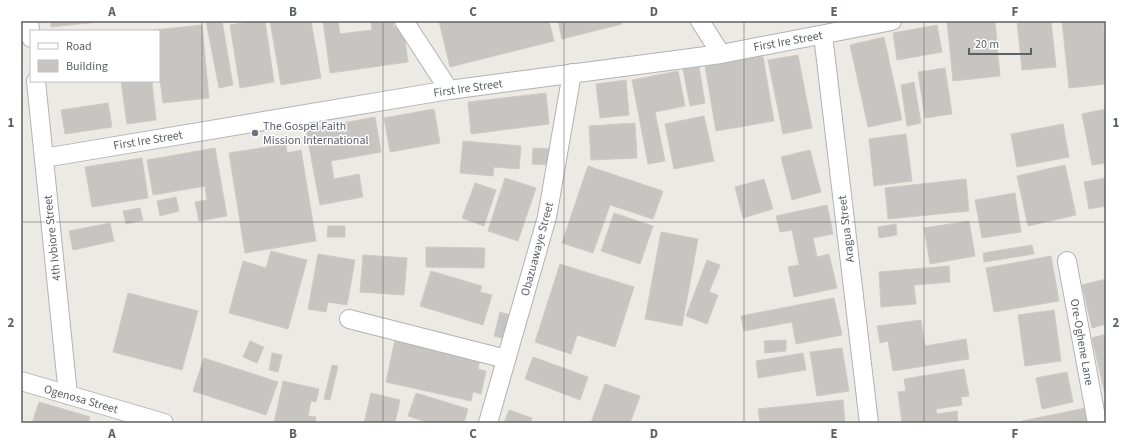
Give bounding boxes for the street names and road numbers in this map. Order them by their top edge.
street label: First Ire Street [752,27,824,56]
street label: First Ire Street [432,75,504,102]
street label: First Ire Street [112,127,184,154]
street label: 4th Ivbiore Street [40,194,65,282]
street label: Aragua Street [834,194,859,263]
street label: Obazuawaye Street [517,200,558,298]
street label: Ore-Oghene Lane [1066,297,1097,387]
street label: Ogenosa Street [42,381,120,418]

